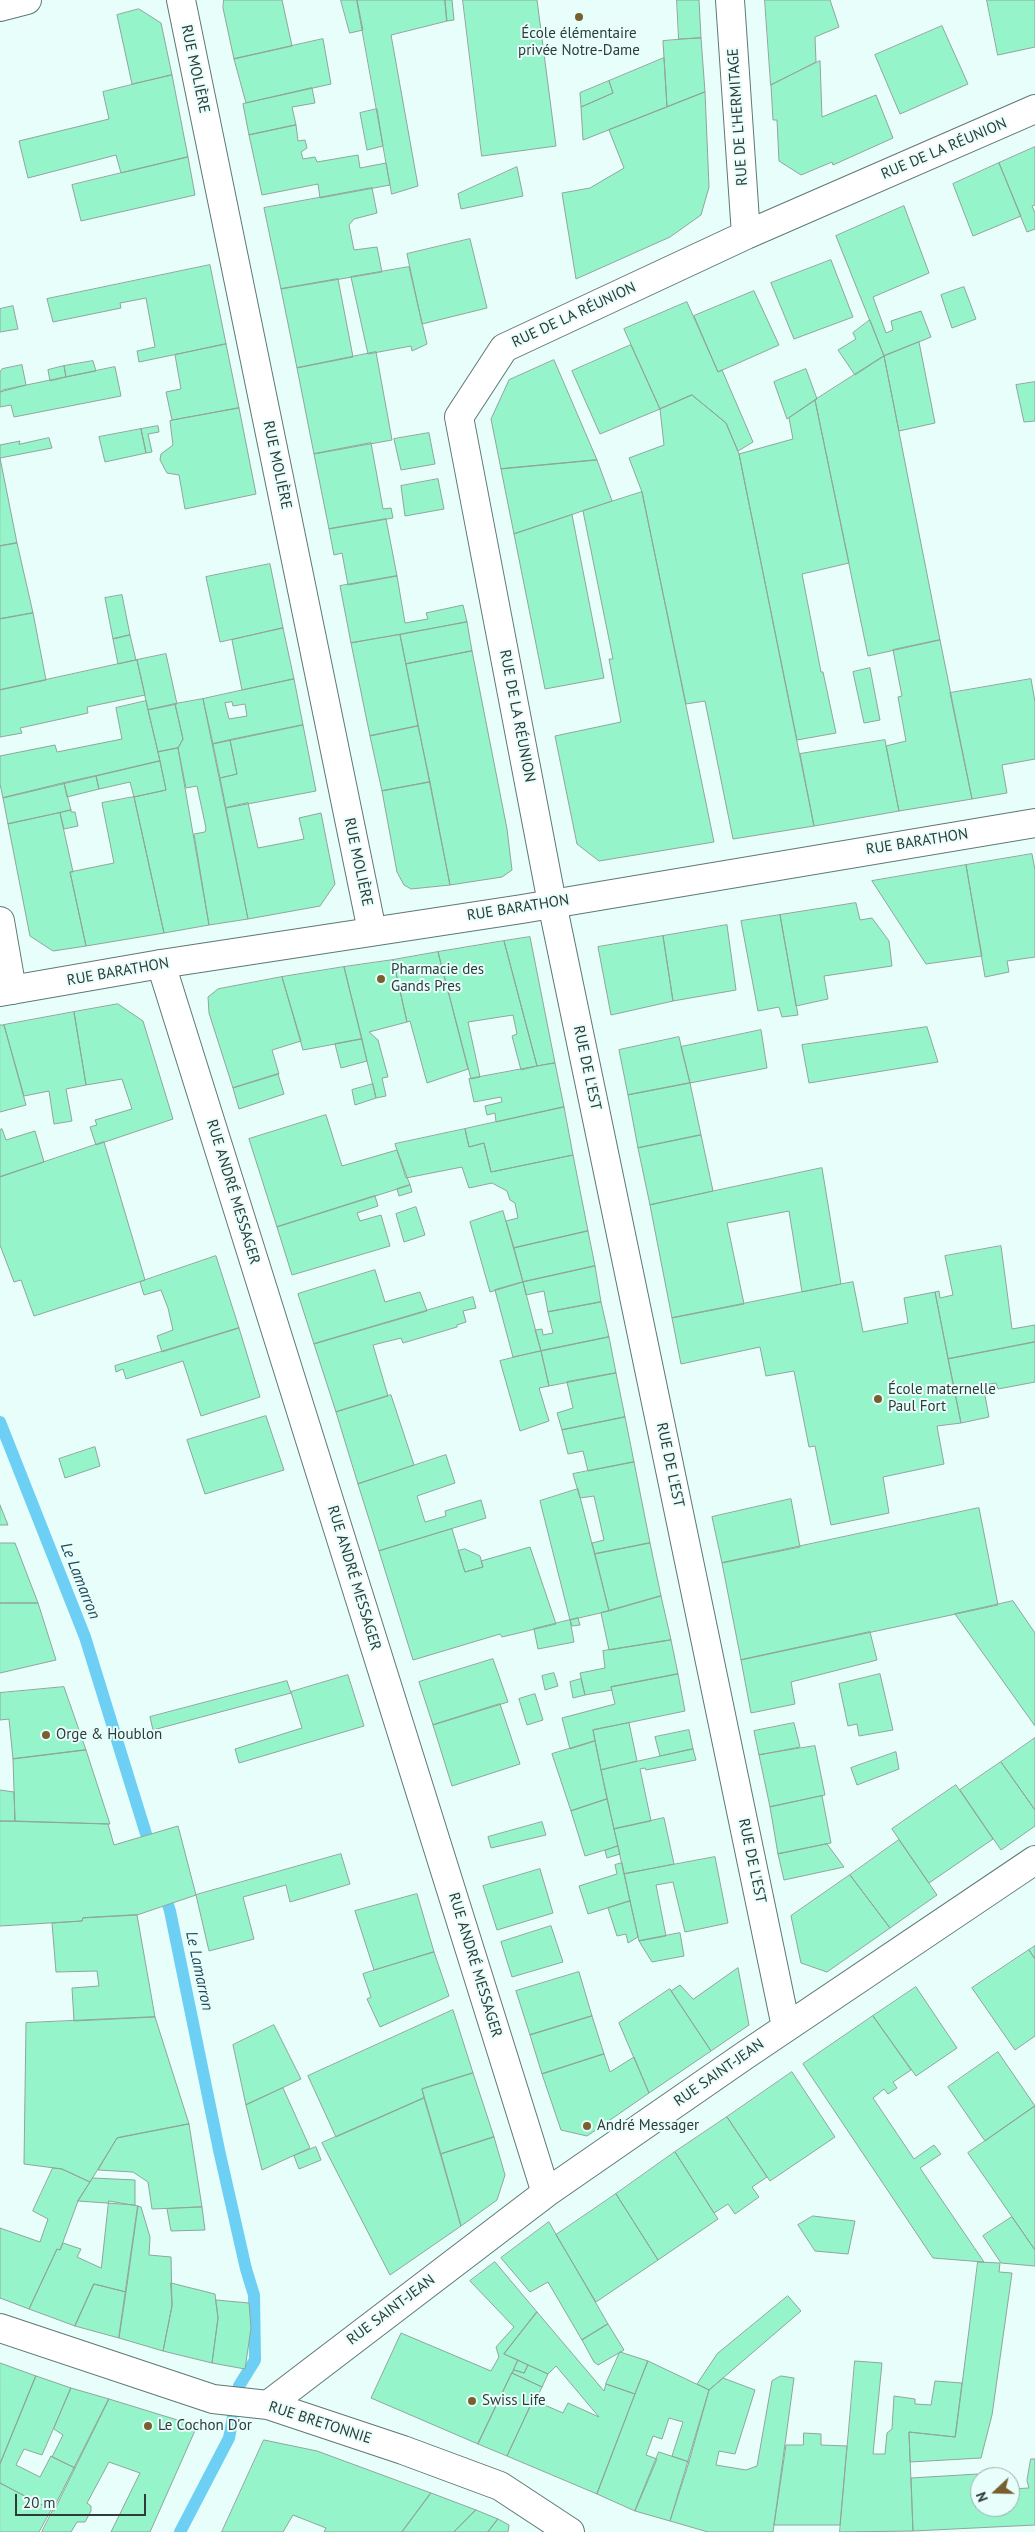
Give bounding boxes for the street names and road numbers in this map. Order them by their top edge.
street label: RUE MOLIÈRE [177,23,213,115]
street label: RUE DE L'HERMITAGE [724,48,752,186]
street label: RUE DE LA RÉUNION [878,114,1010,184]
street label: RUE DE LA RÉUNION [509,278,639,352]
street label: RUE MOLIÈRE [259,419,295,511]
street label: RUE DE LA RÉUNION [495,648,539,784]
street label: RUE MOLIÈRE [340,816,376,908]
street label: RUE BARATHON [865,825,969,859]
street label: RUE BARATHON [466,891,570,925]
street label: RUE BARATHON [66,954,170,990]
street label: RUE DE L'EST [569,1024,605,1112]
street label: RUE ANDRÉ MESSAGER [202,1117,264,1267]
street label: RUE DE L'EST [652,1421,688,1509]
street label: RUE ANDRÉ MESSAGER [323,1503,385,1653]
street label: RUE DE L'EST [734,1817,770,1905]
street label: RUE ANDRÉ MESSAGER [444,1890,506,2040]
street label: RUE SAINT-JEAN [671,2035,767,2111]
street label: RUE SAINT-JEAN [343,2271,439,2349]
street label: RUE BRETONNIE [266,2398,374,2448]

